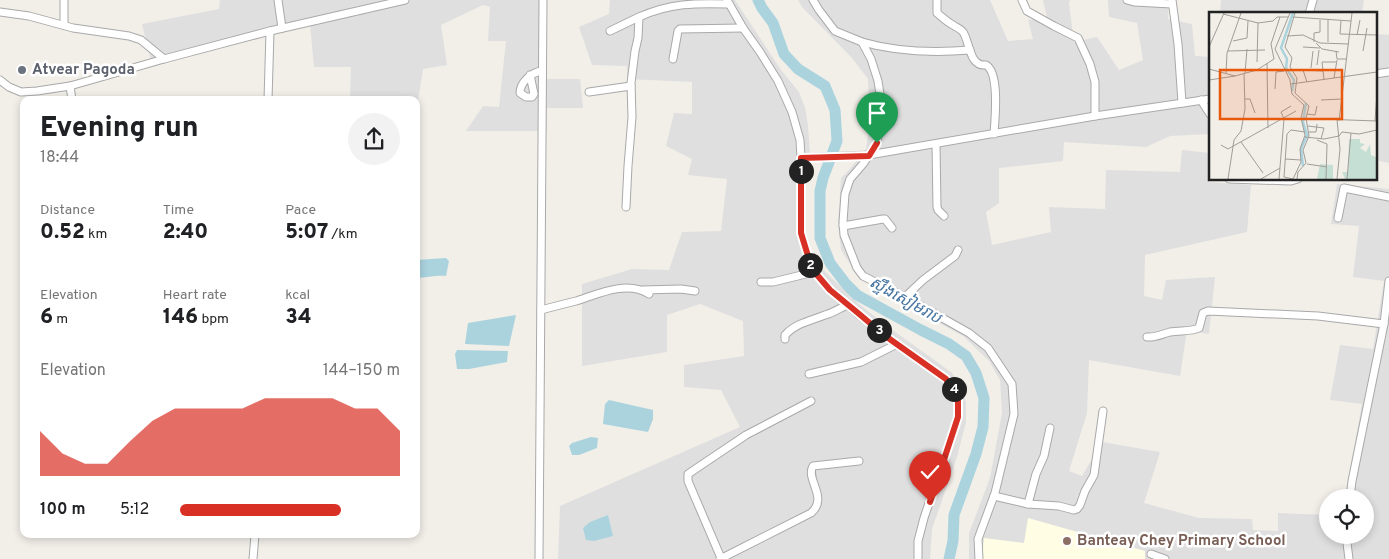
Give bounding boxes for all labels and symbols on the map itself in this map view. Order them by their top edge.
inset map [1209,12,1376,180]
place label: Atvear Pagoda [32,61,135,80]
marker: Atvear Pagoda [16,64,28,76]
pin [856,92,898,143]
pin: 1 [788,158,814,184]
pin: 2 [798,252,822,278]
water label: ស្ទឹងសៀមរាប [866,271,947,330]
pin: 3 [866,318,892,342]
pin: 4 [942,376,966,402]
pin [909,451,951,502]
place label: Banteay Chey Primary School [1077,532,1286,551]
marker: Banteay Chey Primary School [1061,535,1073,547]

